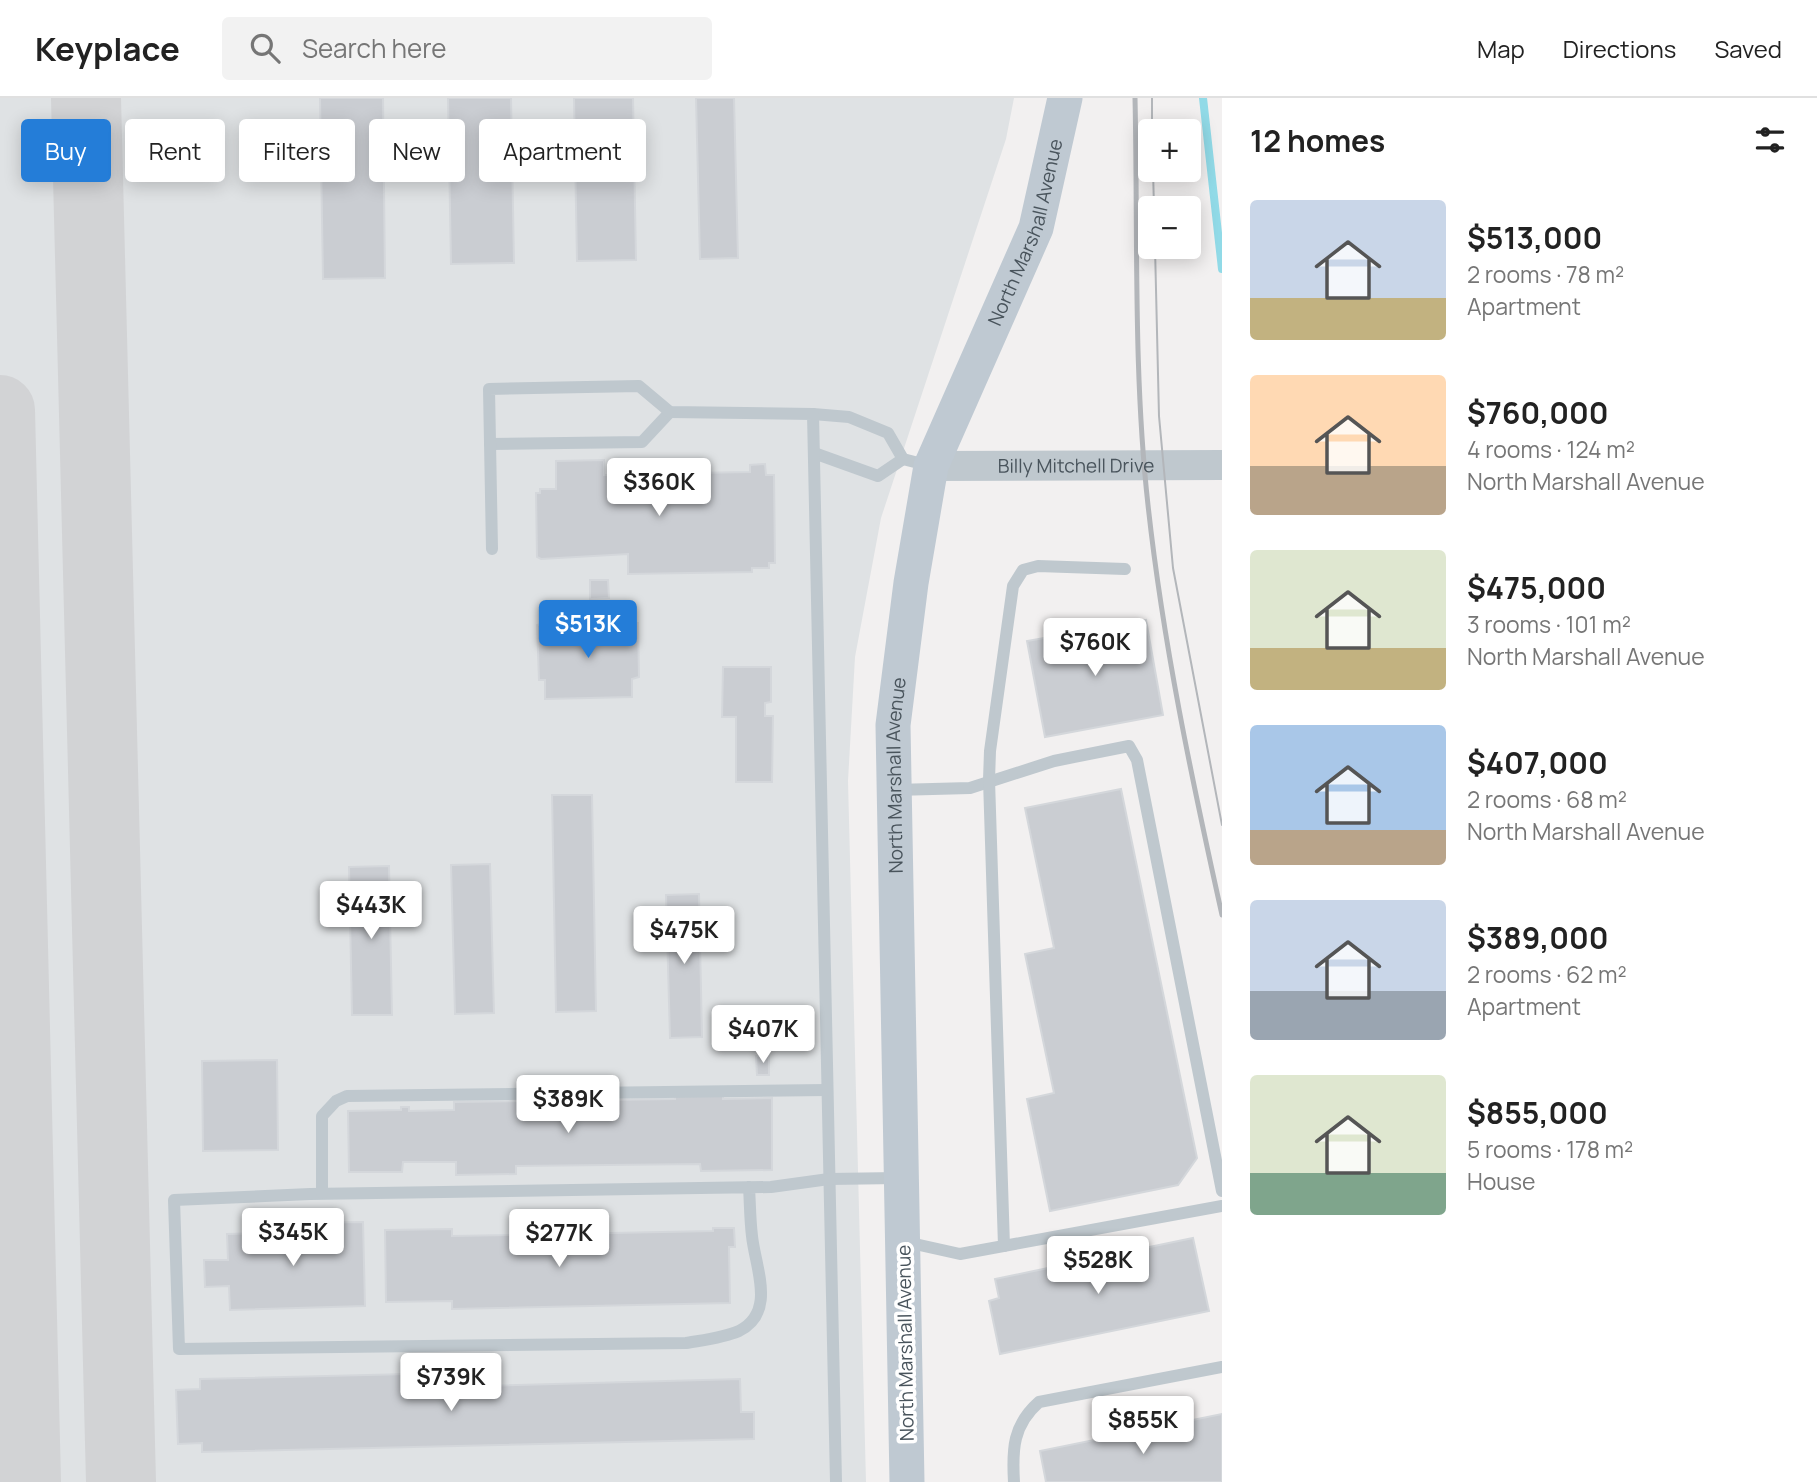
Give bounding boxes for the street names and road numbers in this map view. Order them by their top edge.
street label: North Marshall Avenue [982,136,1069,330]
street label: Billy Mitchell Drive [998,452,1154,479]
street label: North Marshall Avenue [880,676,912,874]
street label: North Marshall Avenue [890,1245,920,1441]

